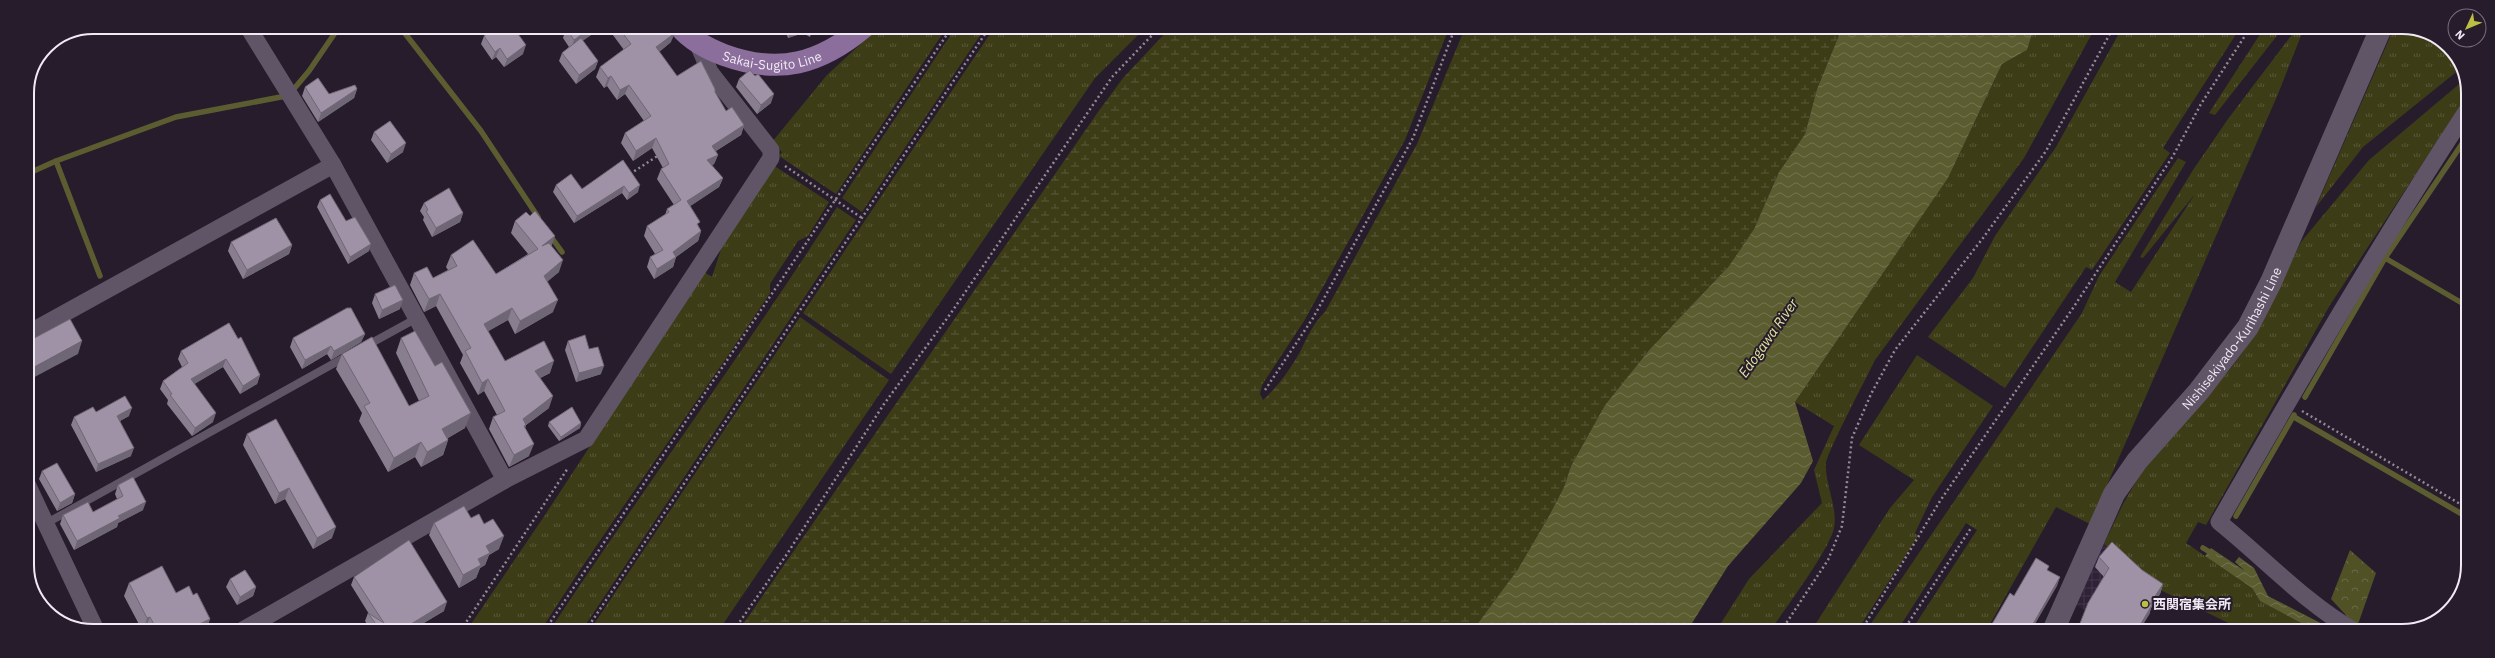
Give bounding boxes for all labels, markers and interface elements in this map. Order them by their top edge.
north arrow [2447,8,2487,48]
text: N [2452,27,2468,43]
street label: Sakai-Sugito Line [720,47,824,74]
street label: Nishisekiyado-Kurihashi Line [2178,265,2285,413]
water label: Edogawa River [1734,294,1802,381]
place label: 西関宿集会所 [2153,596,2231,613]
marker: 西関宿集会所 [2140,599,2150,609]

